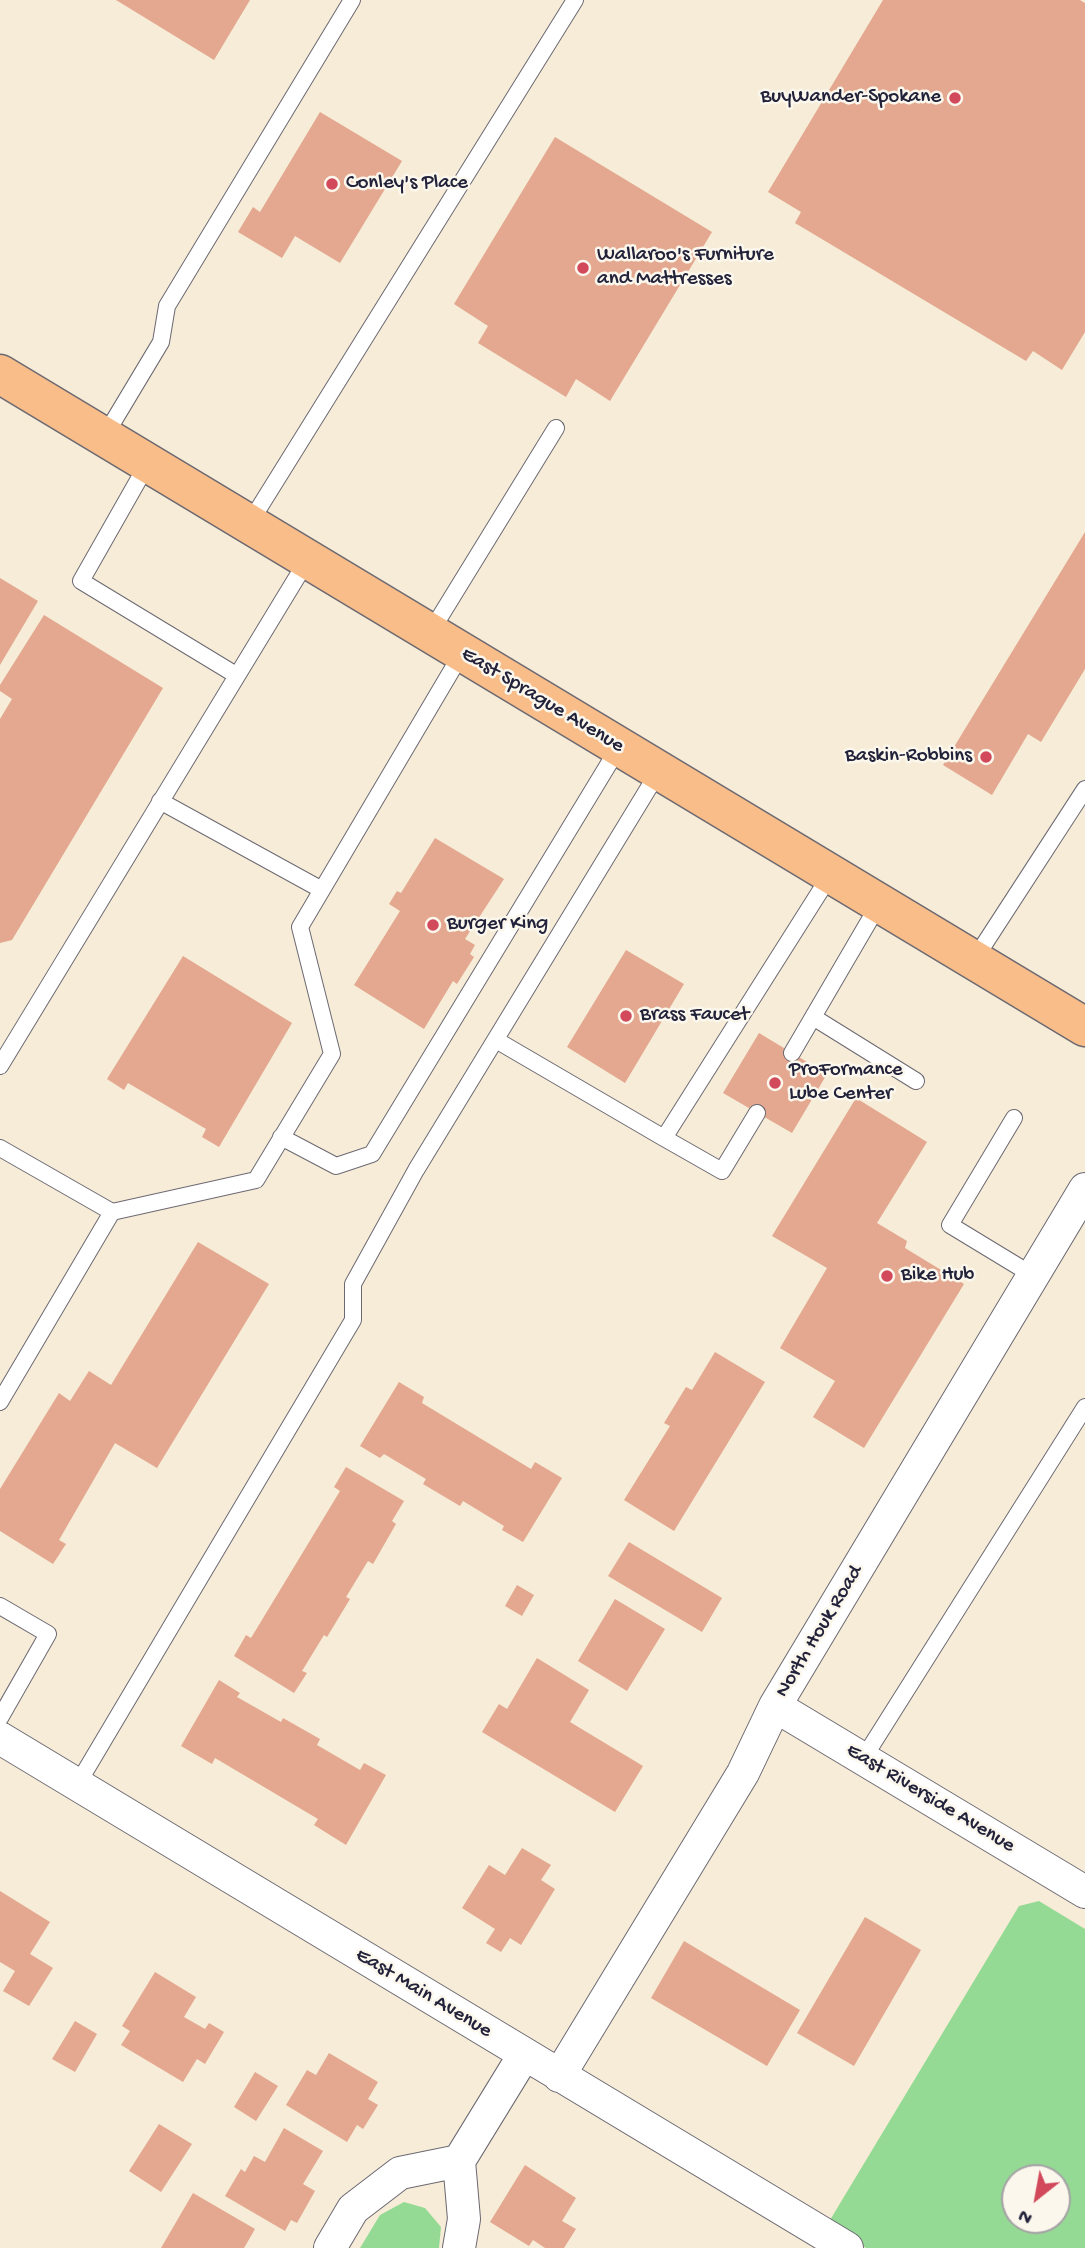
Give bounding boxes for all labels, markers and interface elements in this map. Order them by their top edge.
place label: BuyWander-Spokane [761,85,941,111]
marker: BuyWander-Spokane [947,90,963,106]
place label: Conley's Place [346,171,468,197]
marker: Conley's Place [324,176,340,192]
place label: Wallaroo's Furniture and Mattresses [597,243,774,293]
marker: Wallaroo's Furniture and Mattresses [575,260,591,276]
street label: East Sprague Avenue [456,642,628,760]
place label: Baskin-Robbins [845,744,972,770]
marker: Baskin-Robbins [978,749,994,765]
place label: Burger King [447,912,548,938]
marker: Burger King [425,917,441,933]
place label: Brass Faucet [640,1003,749,1029]
marker: Brass Faucet [618,1008,634,1024]
place label: ProFormance Lube Center [789,1058,903,1108]
marker: ProFormance Lube Center [767,1075,783,1091]
place label: Bike Hub [901,1263,974,1289]
marker: Bike Hub [879,1268,895,1284]
street label: North Houk Road [771,1561,869,1703]
street label: East Riverside Avenue [841,1739,1019,1859]
street label: East Main Avenue [350,1943,496,2045]
north arrow [1001,2164,1071,2234]
text: N [1015,2203,1037,2229]

